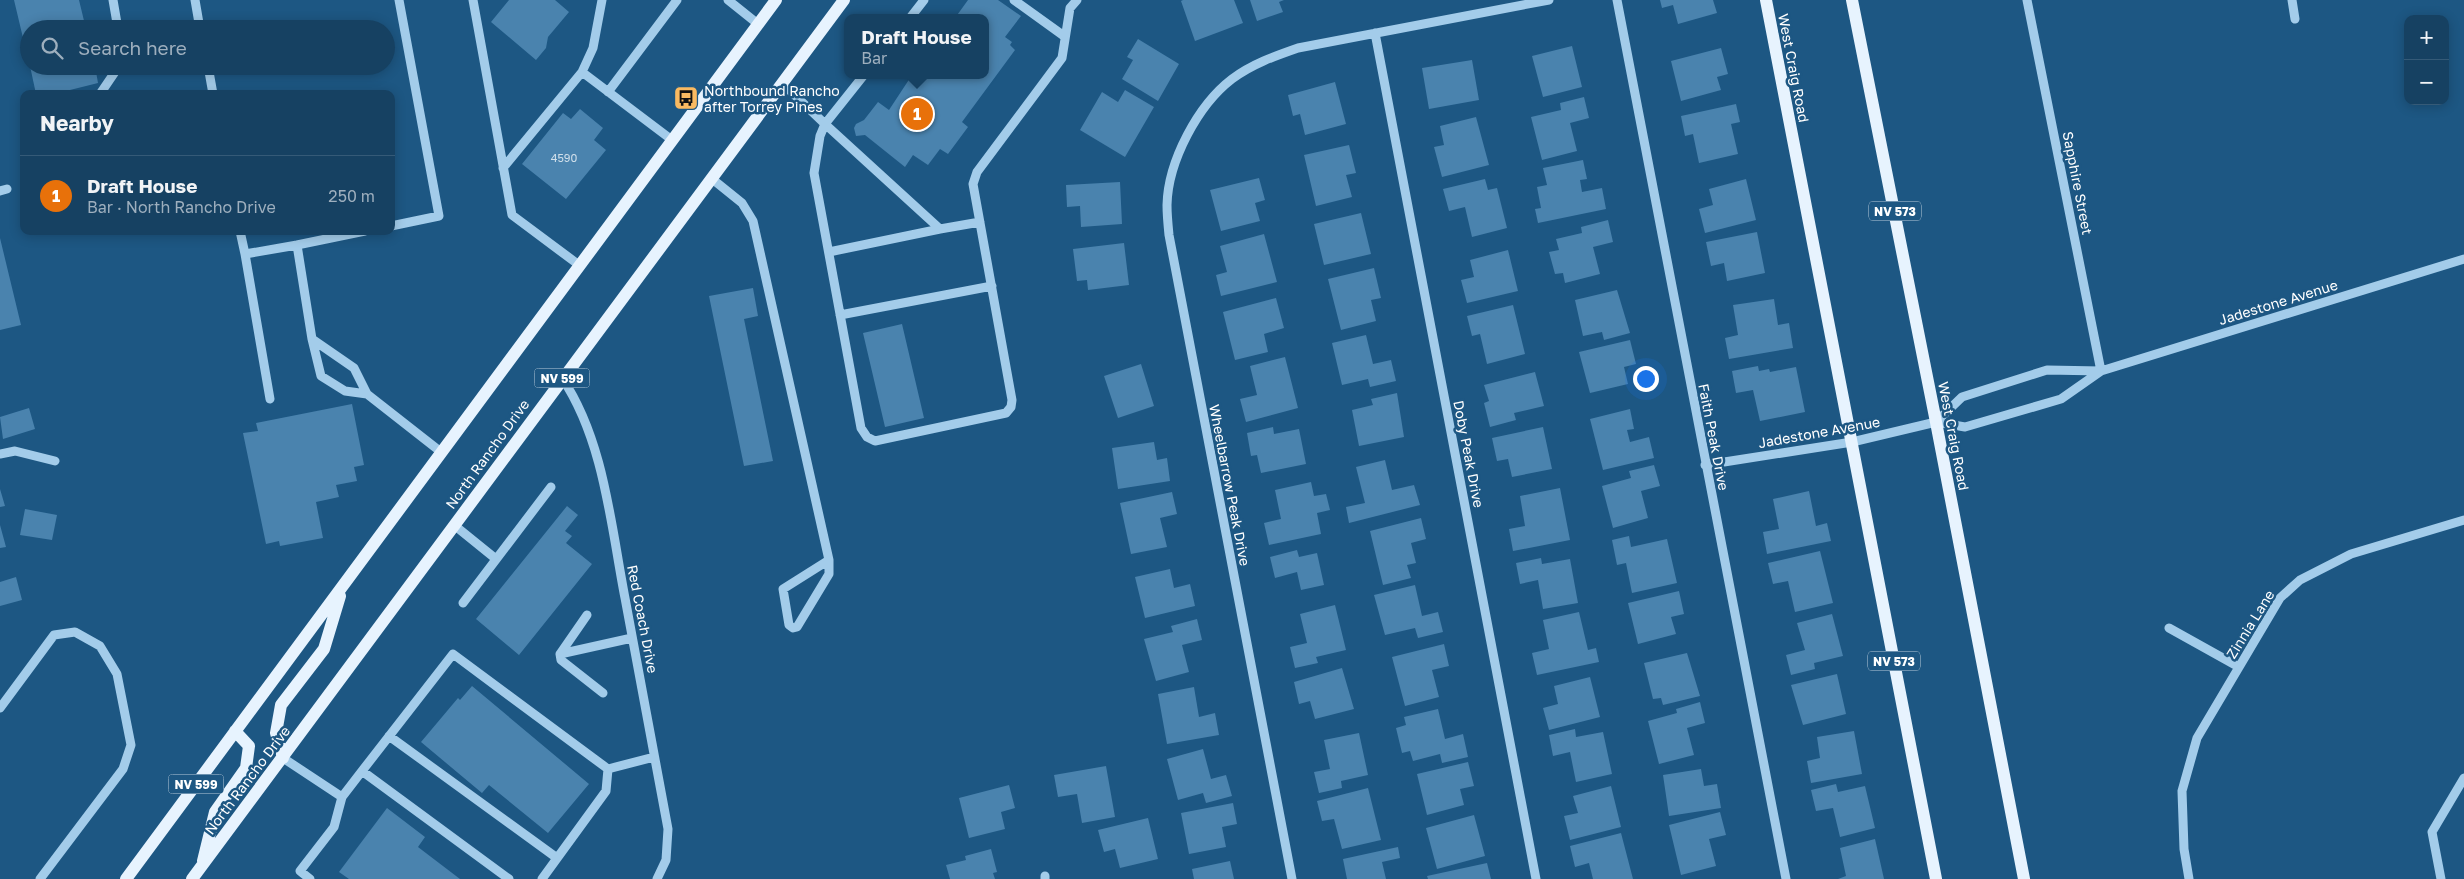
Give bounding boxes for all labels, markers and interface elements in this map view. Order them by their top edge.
street label: West Craig Road [1775,12,1813,124]
popup [844,14,989,79]
map controls [2404,15,2449,105]
button: + [2404,15,2449,60]
search box [20,20,395,75]
text: Draft House [861,25,972,48]
icon: search [38,34,66,62]
text: Search here [78,36,187,59]
text: Bar [861,48,887,68]
button: − [2404,60,2449,105]
place label: Northbound Rancho after Torrey Pines [704,82,840,115]
bus stop icon: Northbound Rancho after Torrey Pines [673,85,699,111]
pin: 1 [901,95,933,133]
text: Nearby [40,110,114,136]
street label: Sapphire Street [2060,130,2096,236]
house number: 4590 [551,151,577,164]
text: Draft House [87,174,197,197]
text: 1 [52,186,60,206]
text: 250 m [328,186,375,206]
text: Bar · North Rancho Drive [87,197,276,217]
road number: NV 573 [1869,202,1921,220]
street label: Jadestone Avenue [2216,276,2340,328]
your location [1633,366,1659,392]
road number: NV 599 [534,368,590,388]
street label: West Craig Road [1935,380,1973,492]
street label: Faith Peak Drive [1695,382,1733,492]
street label: North Rancho Drive [442,396,532,512]
street label: Doby Peak Drive [1450,399,1488,509]
street label: Wheelbarrow Peak Drive [1206,403,1254,567]
street label: Jadestone Avenue [1757,413,1881,451]
street label: Red Coach Drive [624,563,662,675]
street label: Zinnia Lane [2222,587,2278,661]
road number: NV 573 [1868,651,1920,670]
street label: North Rancho Drive [201,722,293,838]
road number: NV 599 [168,774,224,794]

